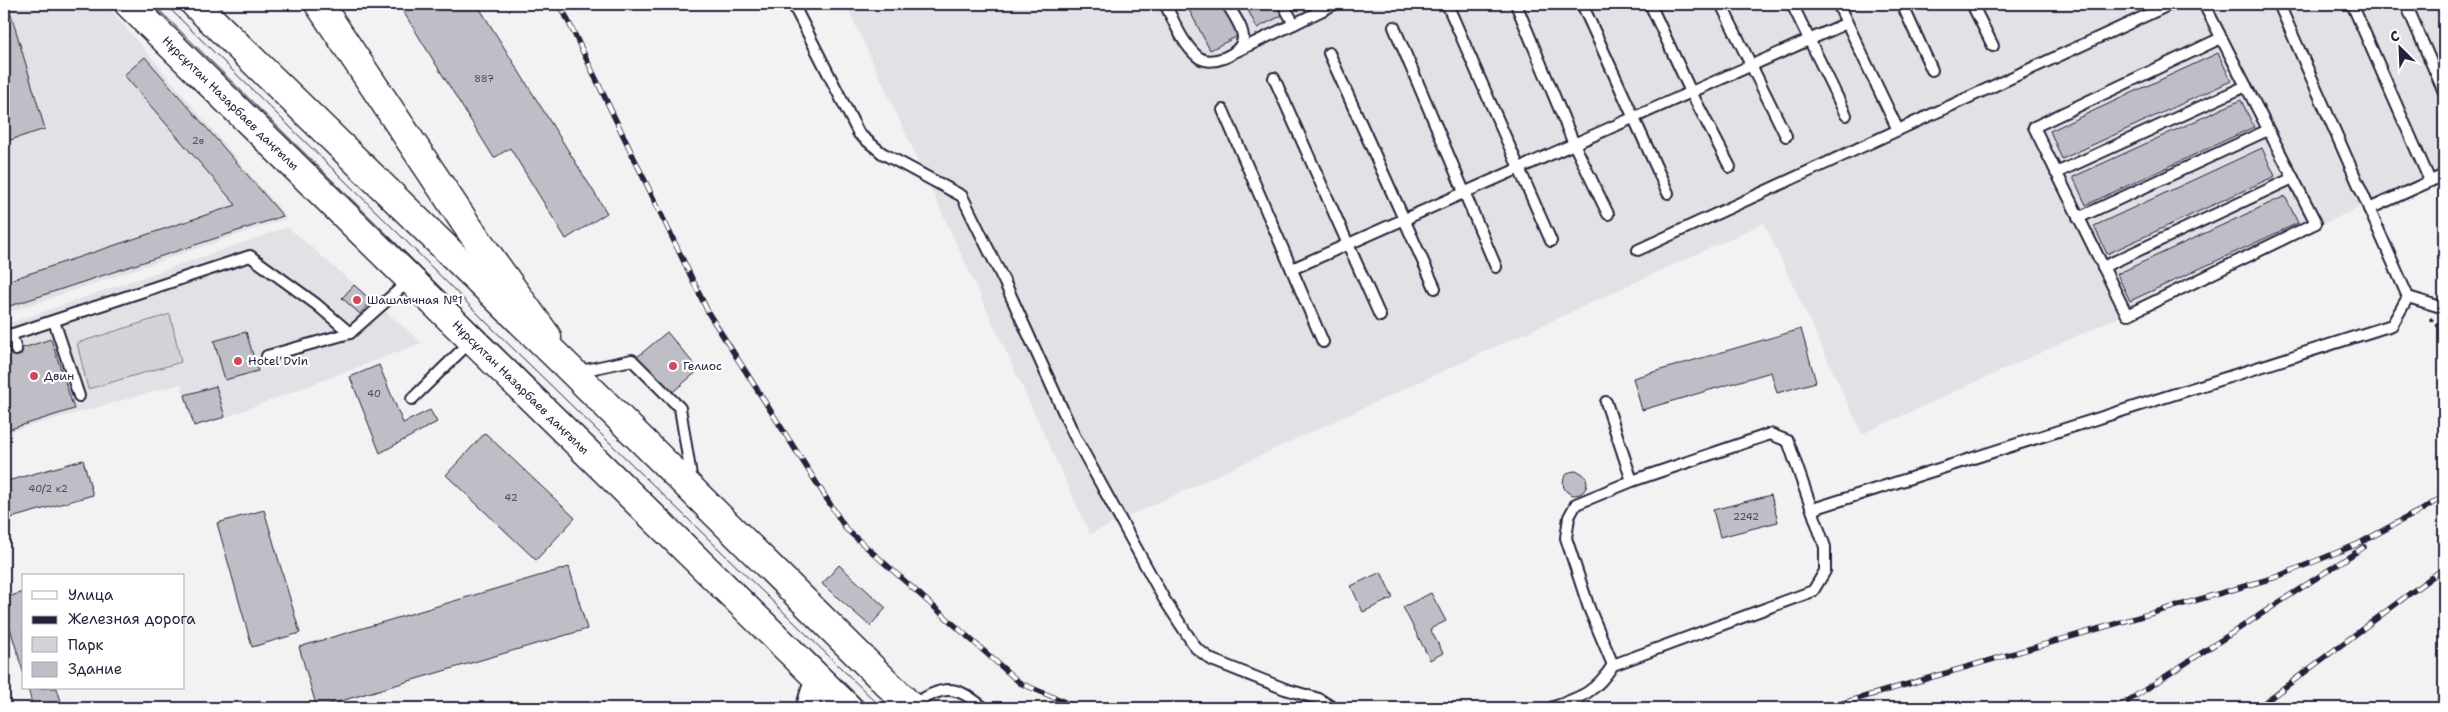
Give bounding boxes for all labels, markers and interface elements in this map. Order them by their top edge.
north arrow [2376,22,2426,72]
text: С [2387,26,2402,46]
street label: Нұрсұлтан Назарбаев даңғылы [159,33,302,174]
house number: 887 [474,72,494,85]
house number: 2в [192,134,204,147]
place label: Шашлычная №1 [367,292,463,308]
marker: Шашлычная №1 [351,294,363,306]
street label: Нұрсұлтан Назарбаев даңғылы [449,317,592,458]
place label: Hotel Dvin [248,353,308,369]
marker: Hotel Dvin [232,355,244,367]
place label: Гелиос [683,358,722,374]
marker: Гелиос [667,360,679,372]
place label: Двин [44,368,74,384]
marker: Двин [28,370,40,382]
house number: 40 [367,387,381,400]
house number: 40/2 к2 [28,482,68,495]
house number: 42 [504,491,518,504]
house number: 2242 [1733,510,1759,523]
legend [22,574,185,690]
text: Улица [68,585,114,605]
text: Железная дорога [68,609,196,629]
text: Парк [68,635,104,655]
text: Здание [68,659,122,679]

